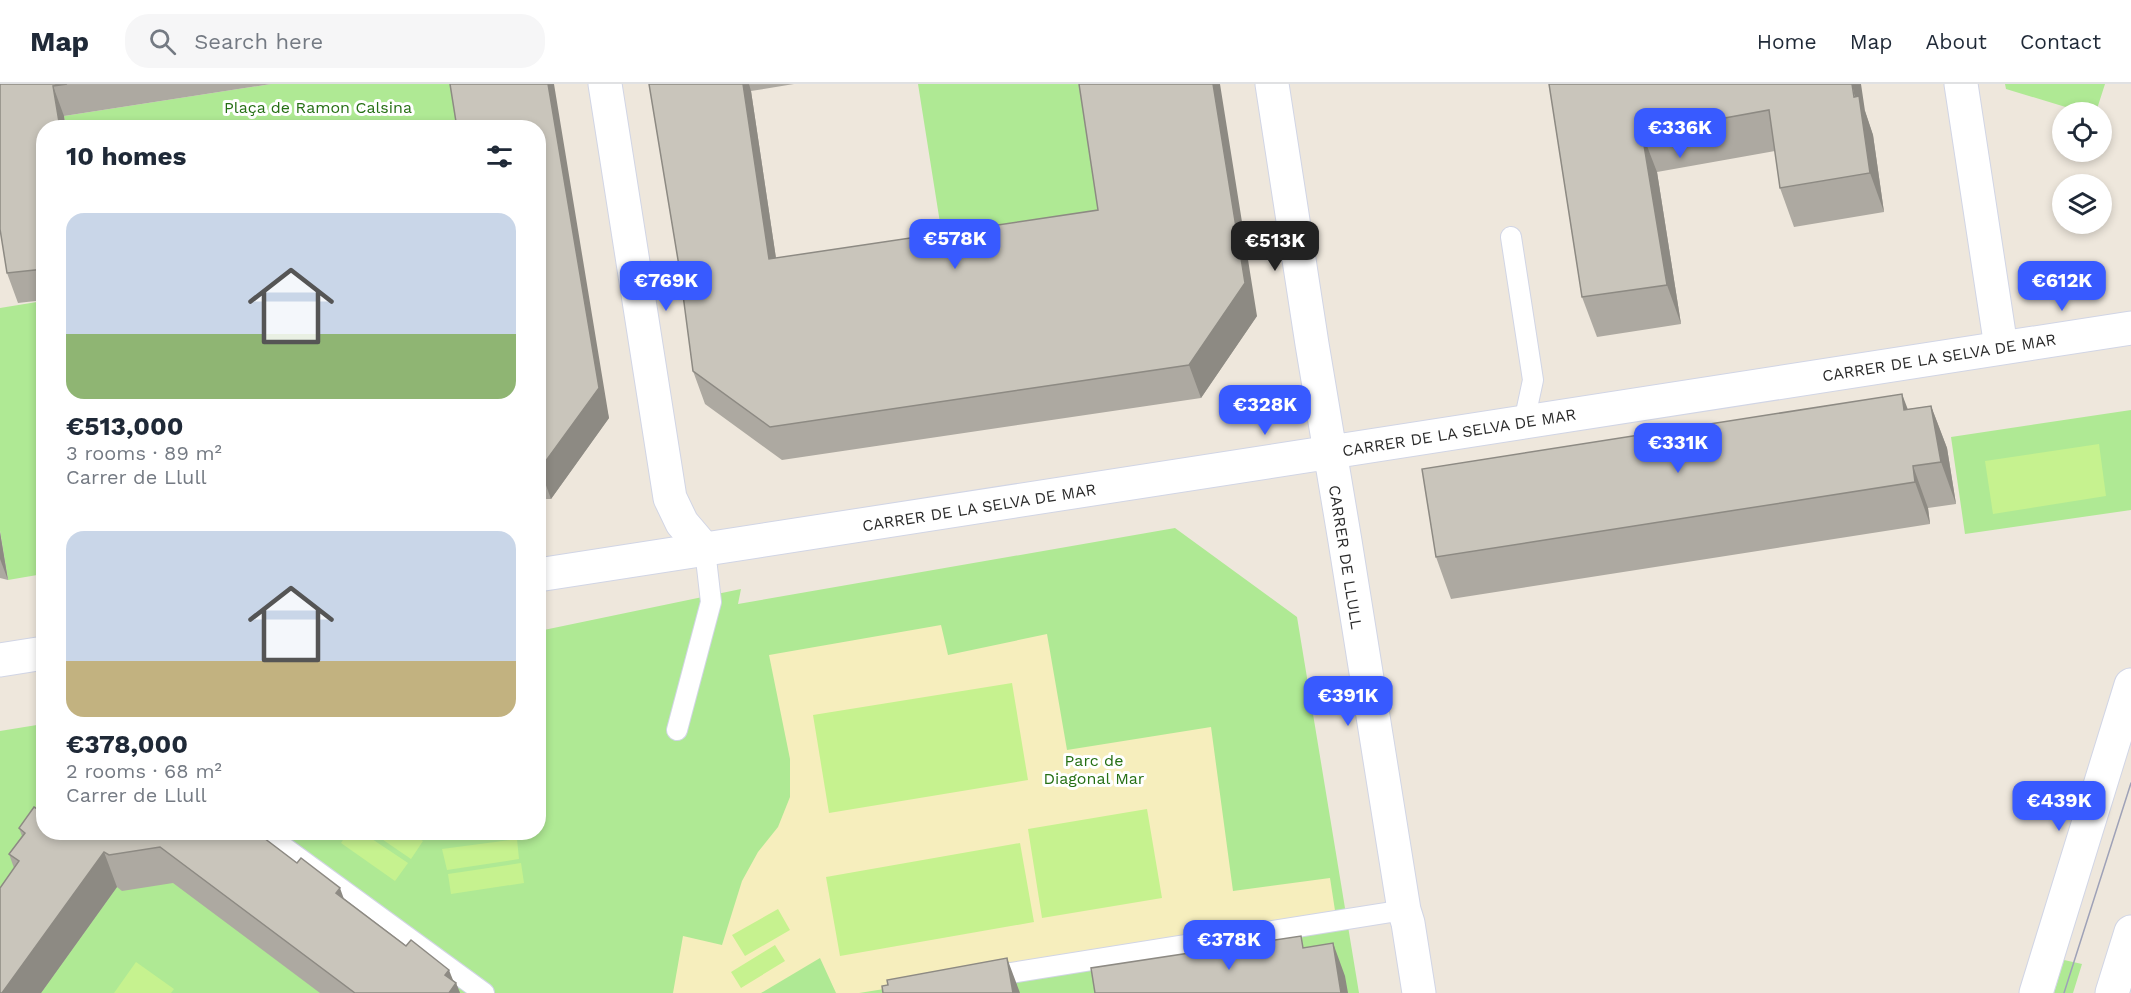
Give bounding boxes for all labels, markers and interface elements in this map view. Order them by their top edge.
search box [125,14,545,68]
text: Map [30,25,89,58]
icon: search [146,25,179,58]
text: Search here [194,29,323,54]
text: Home [1757,29,1817,54]
text: Map [1850,29,1893,54]
text: About [1926,29,1987,54]
text: Contact [2020,29,2101,54]
park label: Plaça de Ramon Calsina [224,98,412,117]
map controls [2052,102,2112,234]
button: locate [2052,102,2112,162]
pin: €336K [1638,108,1722,159]
text: €336K [1648,115,1712,139]
icon: filters [483,140,516,173]
text: 10 homes [66,141,186,171]
button: layers [2052,174,2112,234]
pin: €578K [913,219,997,270]
pin: €513K [1233,221,1317,272]
text: €578K [923,226,987,250]
text: €513K [1245,228,1305,252]
icon: home [237,252,345,360]
pin: €769K [624,261,708,312]
pin: €612K [2020,261,2104,312]
text: €769K [634,268,698,292]
text: €612K [2032,268,2092,292]
street label: CARRER DE LA SELVA DE MAR [1821,330,2057,385]
pin: €328K [1223,385,1307,436]
text: €328K [1233,392,1297,416]
street label: CARRER DE LA SELVA DE MAR [1341,405,1577,460]
text: €513,000 [66,411,184,441]
pin: €331K [1636,423,1720,474]
text: €331K [1648,430,1708,454]
text: 3 rooms · 89 m² [66,441,222,465]
text: Carrer de Llull [66,465,207,489]
street label: CARRER DE LA SELVA DE MAR [861,480,1097,535]
street label: CARRER DE LLULL [1325,484,1366,631]
icon: home [237,570,345,678]
pin: €391K [1306,676,1390,727]
text: €391K [1318,683,1378,707]
text: €378,000 [66,729,188,759]
park label: Parc de Diagonal Mar [1044,751,1145,788]
text: 2 rooms · 68 m² [66,759,222,783]
pin: €439K [2017,781,2101,832]
text: Carrer de Llull [66,783,207,807]
text: €439K [2027,788,2092,812]
pin: €378K [1187,920,1271,971]
text: €378K [1197,927,1261,951]

